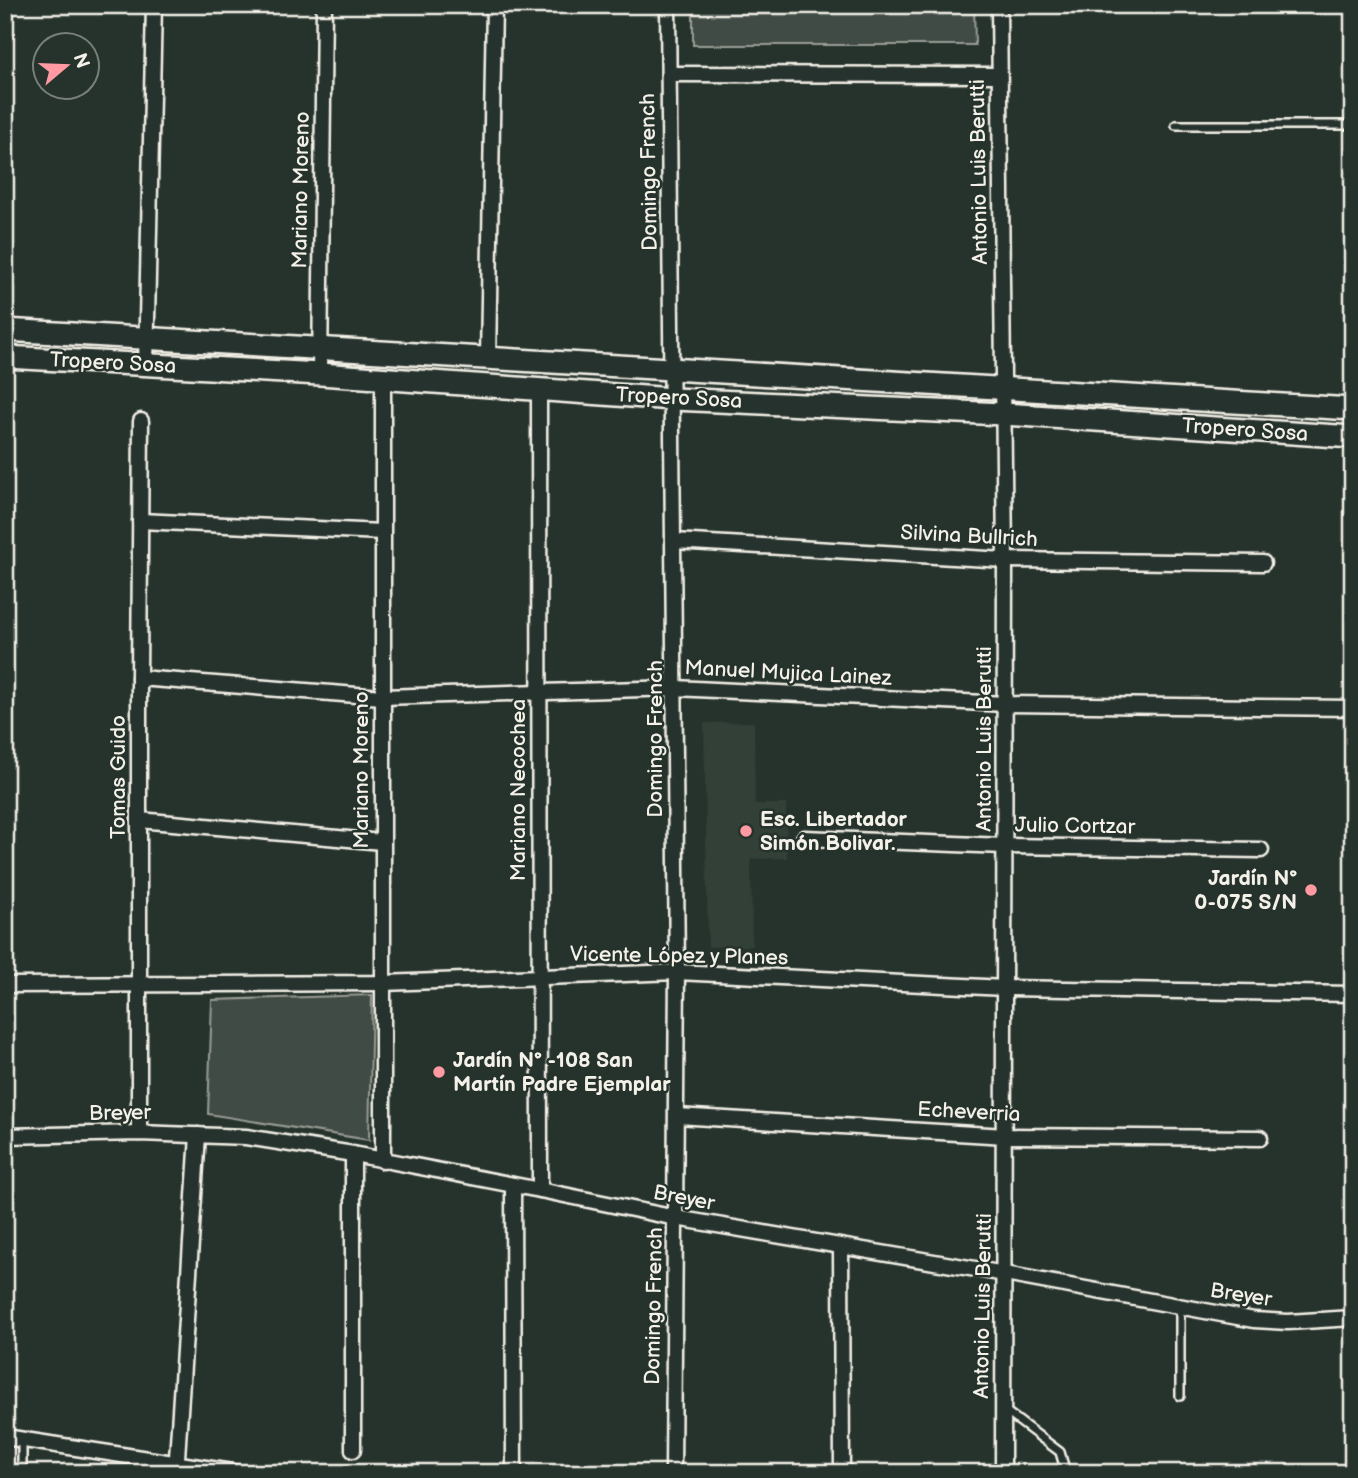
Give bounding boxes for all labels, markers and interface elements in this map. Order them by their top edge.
north arrow [32,32,102,102]
text: N [67,50,94,71]
street label: Antonio Luis Berutti [965,79,993,265]
street label: Domingo French [635,93,663,251]
street label: Mariano Moreno [287,111,315,269]
street label: Tropero Sosa [49,347,177,379]
street label: Tropero Sosa [615,382,743,414]
street label: Tropero Sosa [1181,413,1309,447]
street label: Silvina Bullrich [900,520,1038,552]
street label: Antonio Luis Berutti [972,646,997,832]
street label: Manuel Mujica Lainez [684,655,893,691]
street label: Domingo French [643,660,668,818]
street label: Mariano Moreno [349,691,374,849]
street label: Mariano Necochea [506,699,531,881]
street label: Tomas Guido [106,715,131,839]
place label: Esc. Libertador Simón Bolivar. [760,807,908,856]
street label: Julio Cortzar [1015,812,1136,840]
marker: Esc. Libertador Simón Bolivar. [738,823,754,839]
place label: Jardín N° 0-075 S/N [1194,866,1297,915]
marker: Jardín N° 0-075 S/N [1303,882,1319,898]
street label: Vicente López y Planes [570,942,788,970]
place label: Jardín N° -108 San Martín Padre Ejemplar [453,1048,671,1097]
marker: Jardín N° -108 San Martín Padre Ejemplar [431,1064,447,1080]
street label: Echeverria [917,1097,1021,1127]
street label: Breyer [89,1100,152,1126]
street label: Breyer [651,1180,717,1216]
street label: Antonio Luis Berutti [969,1213,997,1399]
street label: Domingo French [640,1227,668,1385]
street label: Breyer [1208,1278,1274,1312]

